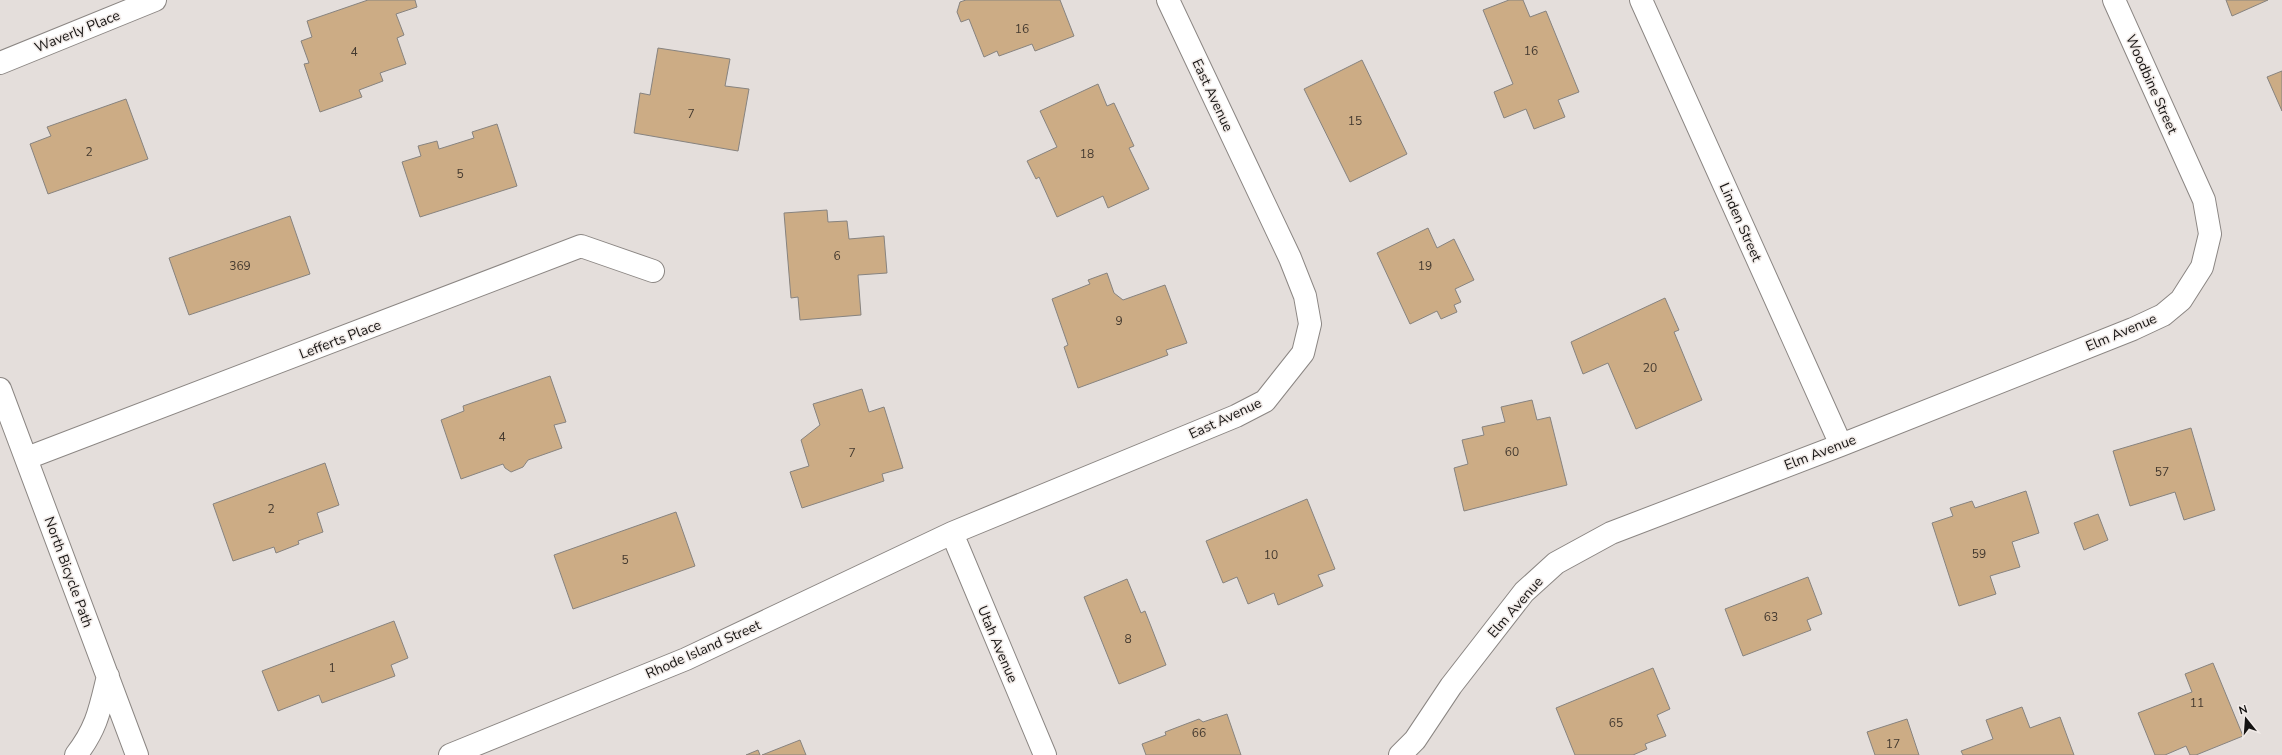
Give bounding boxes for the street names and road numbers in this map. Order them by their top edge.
street label: Waverly Place [32,6,123,57]
street label: Woodbine Street [2121,31,2182,137]
street label: East Avenue [1187,56,1238,135]
street label: Linden Street [1715,180,1766,265]
street label: Elm Avenue [2083,309,2160,356]
street label: Lefferts Place [297,315,384,364]
street label: East Avenue [1186,393,1265,444]
street label: Elm Avenue [1782,430,1859,475]
street label: North Bicycle Path [40,514,97,630]
street label: Elm Avenue [1483,573,1547,642]
street label: Utah Avenue [973,603,1022,686]
street label: Rhode Island Street [643,616,764,683]

